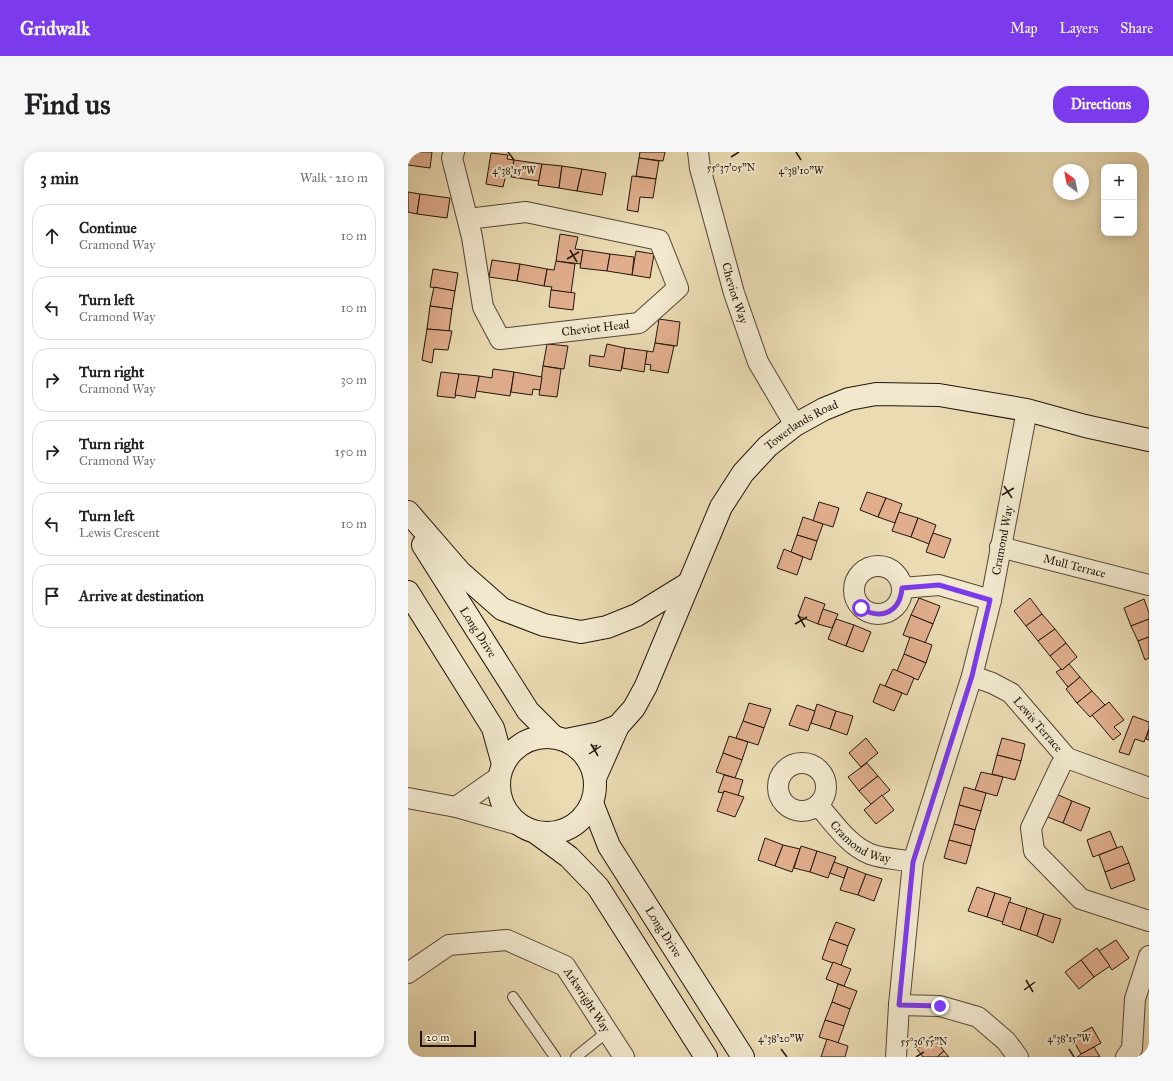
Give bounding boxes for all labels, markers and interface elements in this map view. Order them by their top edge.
text: Gridwalk [20,17,90,40]
text: Map [1010,20,1038,37]
text: Layers [1060,20,1098,37]
text: Share [1120,20,1153,37]
button: Directions [1053,86,1149,123]
text: Find us [24,87,110,122]
text: 55°37'05"N [707,162,756,174]
north arrow [1053,164,1089,200]
map controls [1101,164,1137,236]
button: + [1101,164,1137,200]
text: 4°38'15"W [492,165,536,177]
text: 4°38'10"W [779,165,824,177]
text: 3 min [40,168,79,189]
text: Walk · 210 m [300,170,368,186]
button: − [1101,200,1137,236]
text: Continue [79,219,137,237]
icon: ahead [41,225,63,247]
text: 10 m [341,228,367,244]
text: Cramond Way [79,237,155,253]
street label: Cheviot Way [719,261,751,326]
text: Turn left [79,291,135,309]
icon: left [41,297,63,319]
text: 10 m [341,300,367,316]
text: Cramond Way [79,309,155,325]
street label: Cheviot Head [561,317,630,339]
text: Turn right [79,363,144,381]
icon: right [41,369,63,391]
text: 30 m [341,372,367,388]
text: Cramond Way [79,381,155,397]
street label: Towerlands Road [762,397,840,453]
text: Turn right [79,435,144,453]
icon: right [41,441,63,463]
text: 150 m [335,444,367,460]
text: Cramond Way [79,453,155,469]
street label: Cramond Way [989,504,1016,576]
text: Turn left [79,507,135,525]
icon: left [41,513,63,535]
text: 10 m [341,516,367,532]
text: Lewis Crescent [79,525,160,541]
street label: Mull Terrace [1042,551,1107,581]
icon: arrive [41,585,63,607]
text: Arrive at destination [79,587,204,605]
route start [852,599,870,617]
street label: Long Drive [457,604,499,660]
street label: Lewis Terrace [1010,694,1066,755]
street label: Cramond Way [827,818,892,866]
street label: Long Drive [642,904,685,960]
street label: Arkwright Way [560,964,613,1035]
route end [931,997,949,1015]
scale bar [420,1029,476,1048]
text: 20 m [426,1031,449,1044]
text: 4°38'20"W [758,1033,804,1045]
text: 4°38'15"W [1047,1033,1091,1045]
text: 55°36'55"N [901,1036,948,1048]

